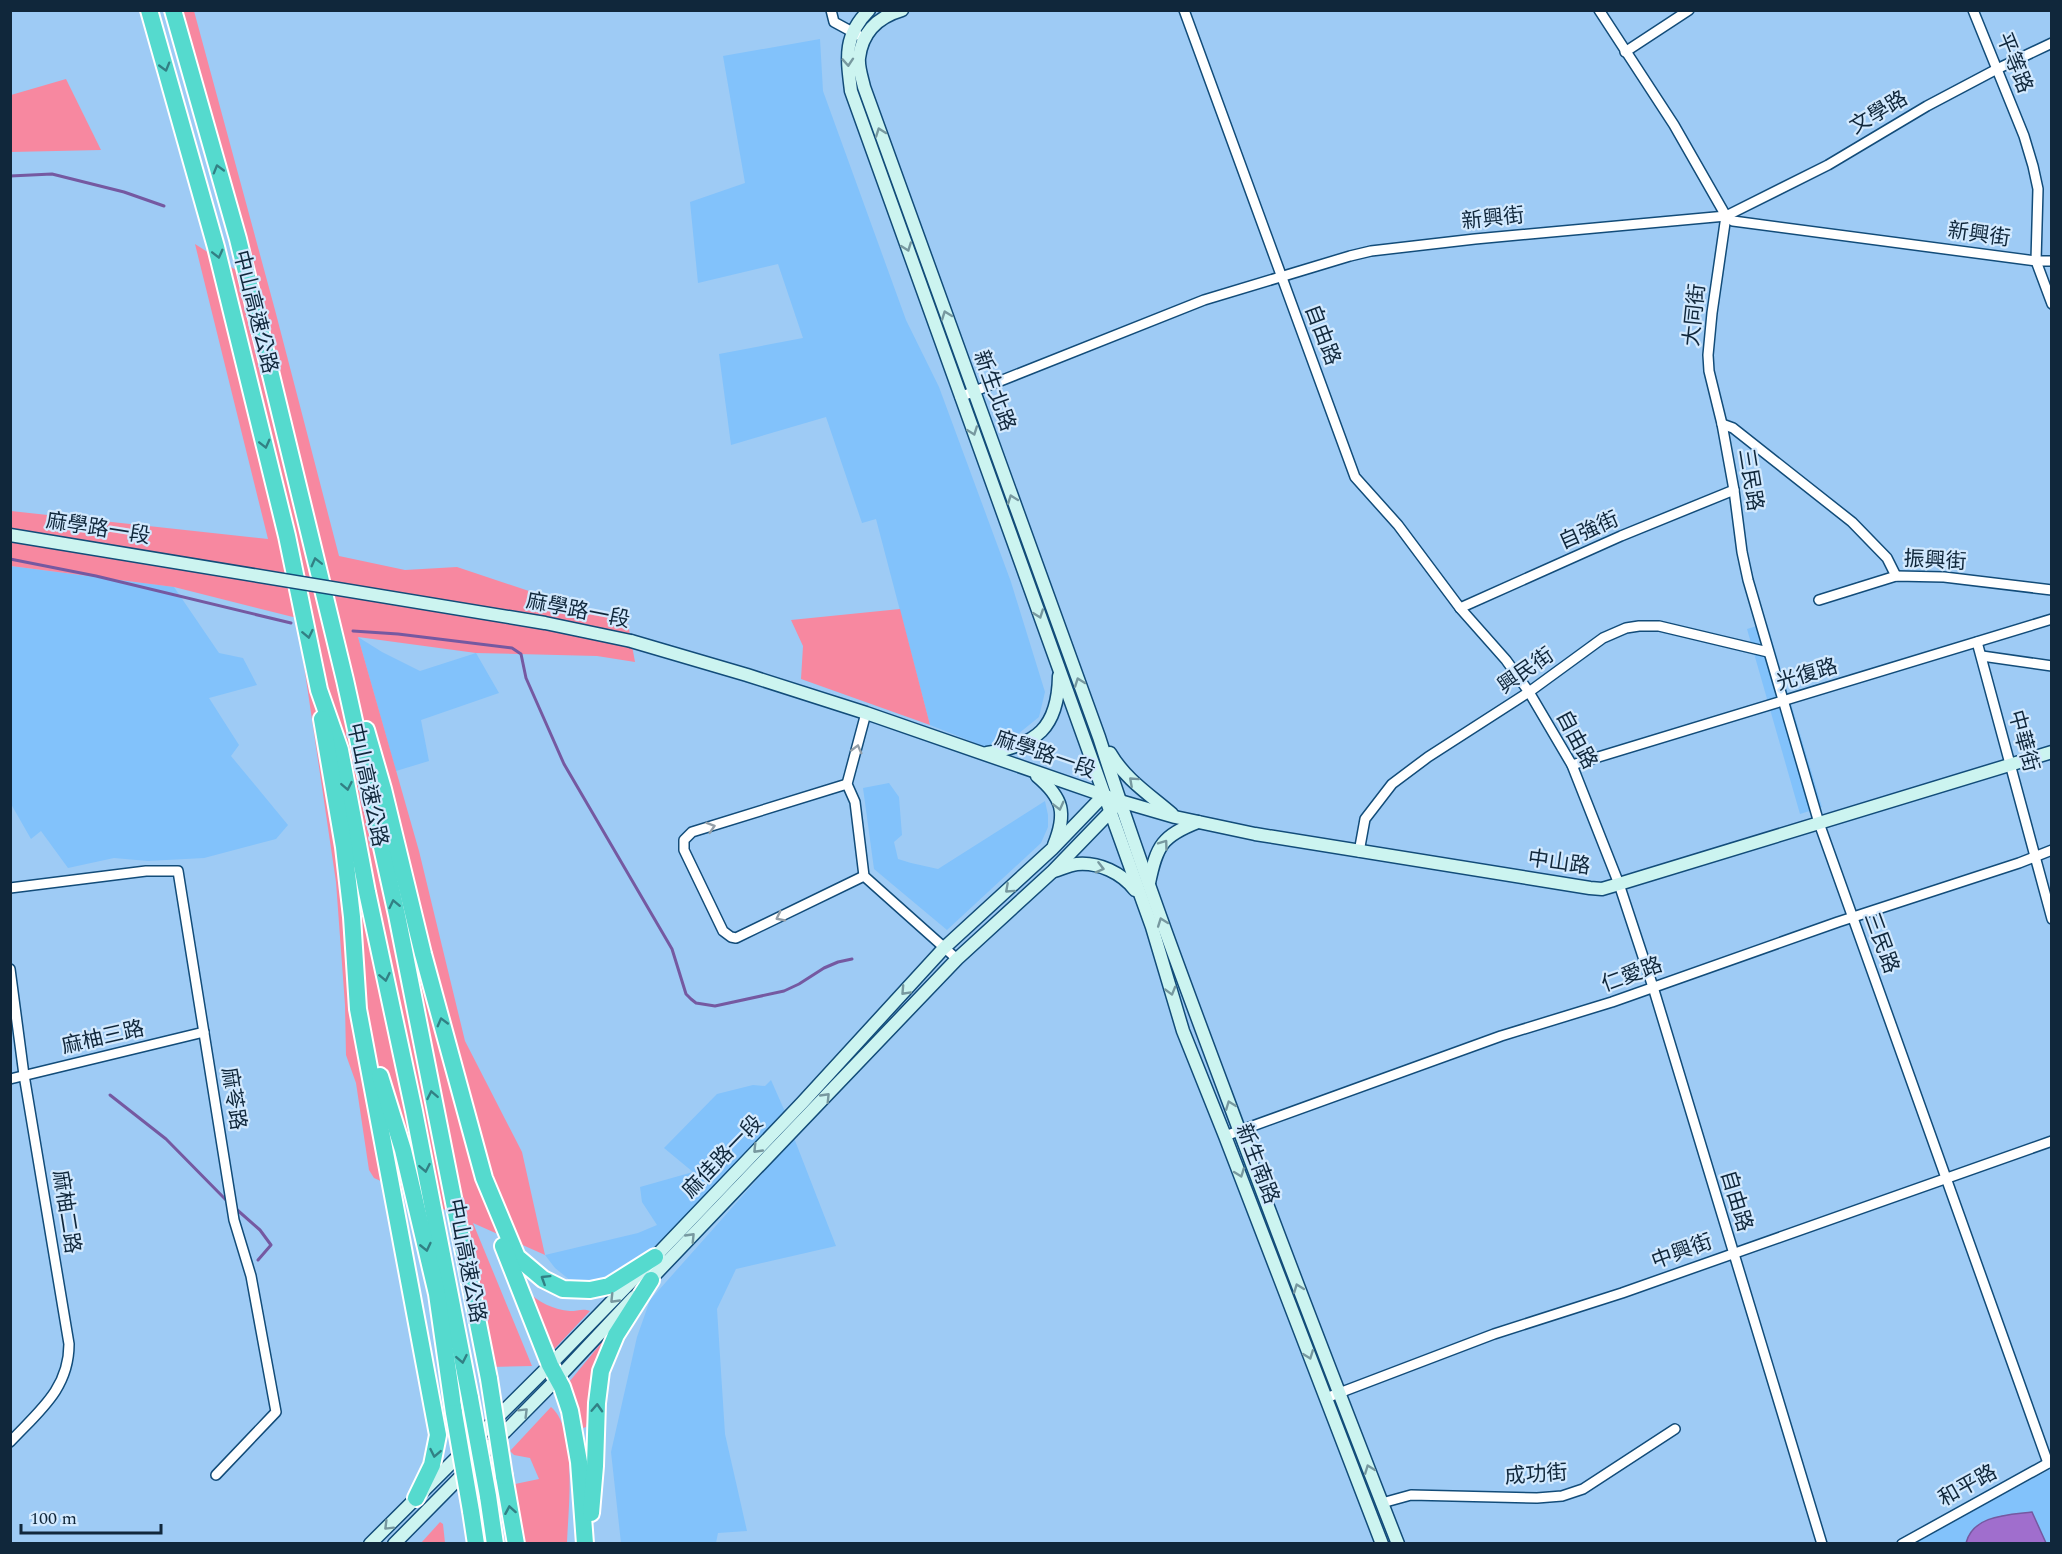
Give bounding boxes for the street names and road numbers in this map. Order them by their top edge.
street label: 平等路 [1987,28,2041,98]
street label: 文學路 [1844,83,1914,143]
street label: 新興街 [1460,200,1526,238]
street label: 新興街 [1946,215,2012,255]
street label: 中山高速公路 [224,247,286,377]
street label: 大同街 [1676,282,1714,348]
street label: 自由路 [1296,300,1348,370]
street label: 新生北路 [965,346,1023,436]
street label: 三民路 [1729,446,1771,514]
street label: 自強街 [1554,504,1624,558]
street label: 麻學路一段 [44,505,152,553]
street label: 振興街 [1903,543,1967,579]
street label: 麻學路一段 [523,585,633,637]
street label: 興民街 [1491,640,1561,702]
street label: 光復路 [1772,650,1842,700]
street label: 自由路 [1547,705,1605,775]
street label: 中華街 [1999,706,2047,776]
street label: 中山高速公路 [338,720,396,850]
street label: 麻學路一段 [990,723,1100,787]
street label: 中山路 [1526,843,1592,883]
street label: 三民路 [1855,908,1907,978]
street label: 仁愛路 [1597,949,1667,1001]
street label: 麻柚三路 [58,1013,148,1063]
street label: 麻苓路 [212,1065,254,1133]
street label: 麻佳路一段 [675,1108,771,1206]
street label: 新生南路 [1227,1119,1287,1209]
street label: 自由路 [1711,1166,1761,1236]
street label: 麻柚二路 [44,1168,88,1256]
street label: 中山高速公路 [438,1196,494,1326]
street label: 中興街 [1647,1226,1717,1278]
street label: 成功街 [1503,1457,1569,1493]
street label: 和平路 [1933,1457,2003,1515]

